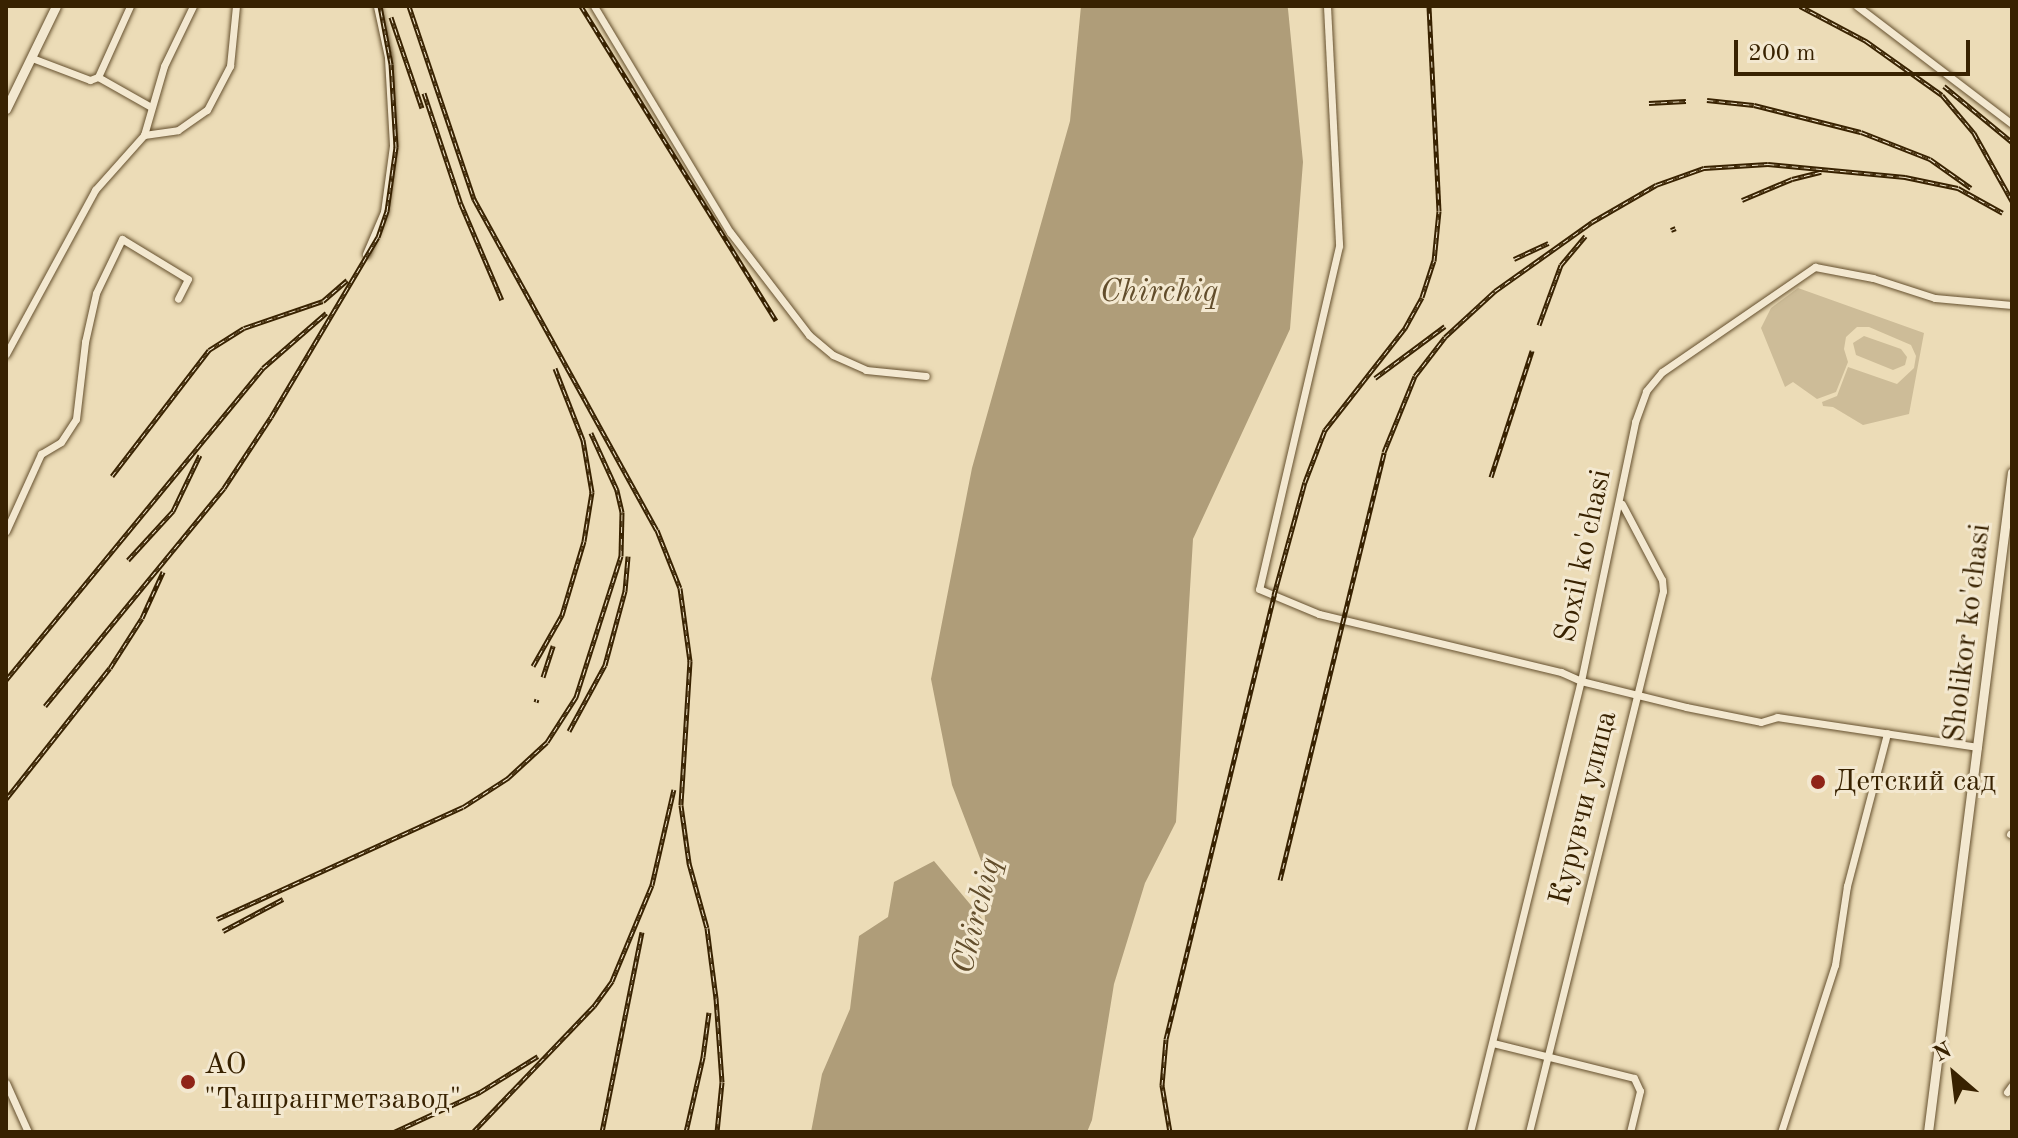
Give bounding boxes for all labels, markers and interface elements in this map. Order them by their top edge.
scale bar [1738,24,1974,74]
text: 200 m [1748,42,1816,66]
water label: Chirchiq [1100,274,1218,312]
street label: Soxil ko'chasi [1548,466,1620,646]
street label: Sholikor ko'chasi [1937,522,1999,744]
street label: Курувчи улица [1542,707,1626,909]
place label: Детский сад [1834,764,1996,800]
marker: Детский сад [1809,773,1827,791]
water label: Chirchiq [945,854,1011,978]
north arrow [1914,1034,1994,1114]
text: N [1930,1039,1955,1066]
place label: АО "Ташрангметзавод" [204,1047,461,1118]
marker: АО "Ташрангметзавод" [179,1073,197,1091]

